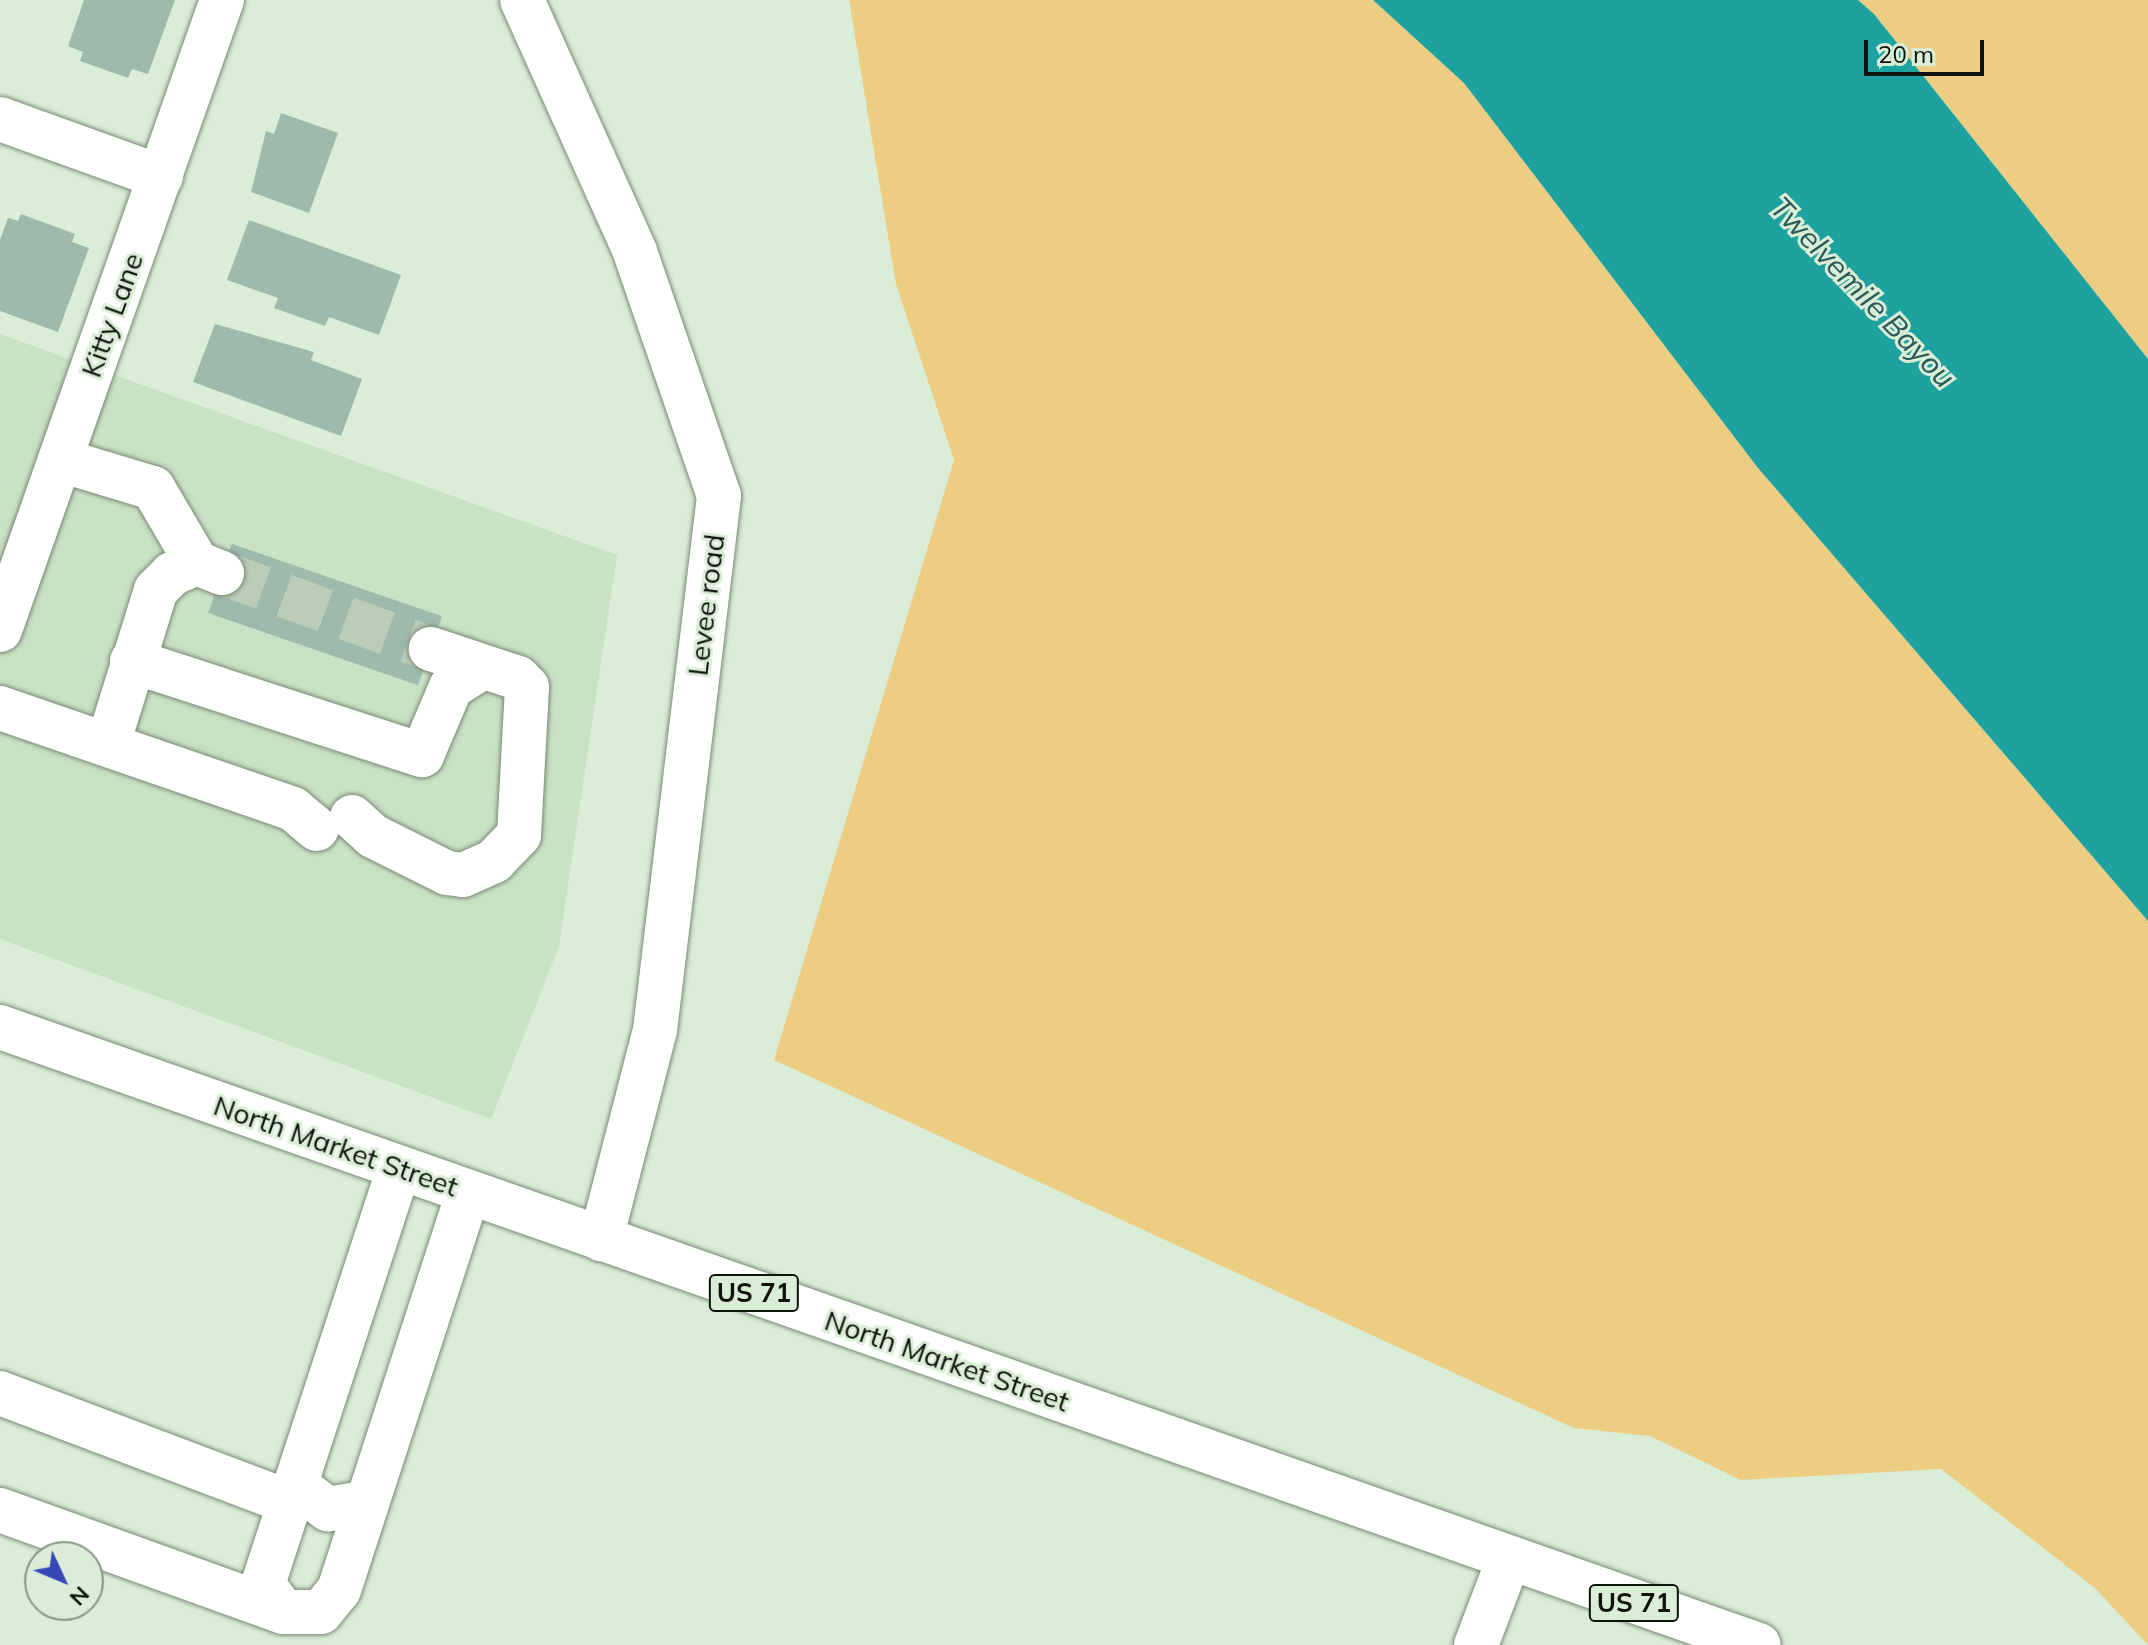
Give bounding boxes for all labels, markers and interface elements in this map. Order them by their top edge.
scale bar [1868,24,1988,74]
text: 20 m [1878,39,1934,69]
water label: Twelvemile Bayou [1763,189,1963,395]
street label: Kitty Lane [74,248,150,382]
street label: Levee road [681,532,731,678]
street label: North Market Street [209,1088,463,1204]
road number: US 71 [708,1271,800,1315]
street label: North Market Street [820,1303,1074,1419]
north arrow [24,1541,104,1621]
text: N [64,1581,96,1612]
road number: US 71 [1588,1581,1680,1625]

